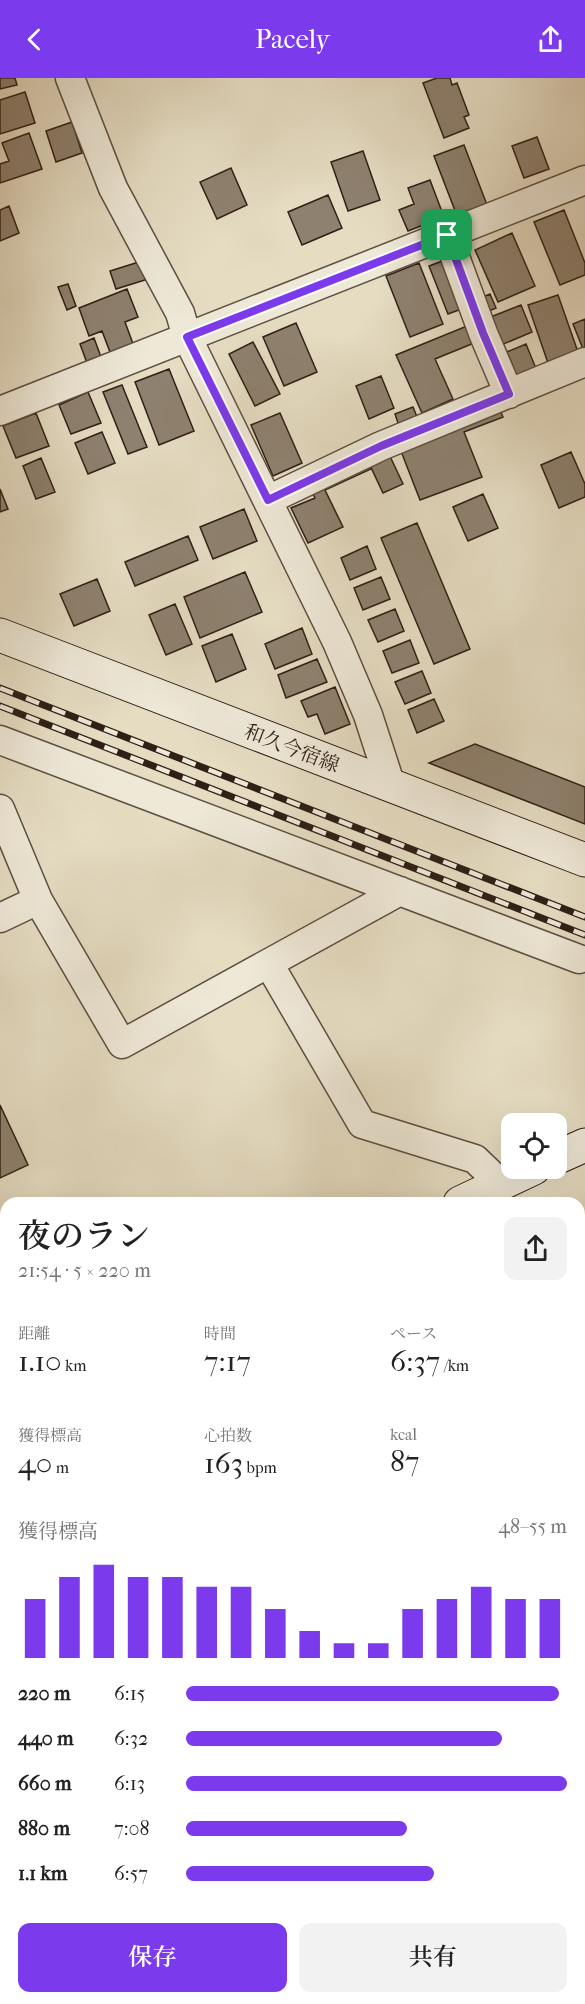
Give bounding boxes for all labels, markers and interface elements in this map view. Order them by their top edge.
icon: back [18,23,51,56]
text: Pacely [255,23,330,55]
icon: share [534,23,567,56]
pin [421,209,472,260]
icon: arrive [430,218,463,251]
street label: 和久今宿線 [241,720,343,777]
map controls [501,1113,567,1179]
button: locate [501,1113,567,1179]
text: 夜のラン [18,1217,150,1256]
button: share [504,1217,567,1280]
text: 21:54 · 5 × 220 m [18,1259,151,1282]
text: 距離 [18,1324,50,1343]
text: 時間 [204,1324,236,1343]
text: ペース [390,1324,437,1343]
text: 1.10 [18,1344,62,1379]
text: 7:17 [204,1344,251,1379]
text: 6:37 [390,1344,440,1379]
text: km [62,1356,87,1375]
text: /km [440,1356,469,1375]
text: kcal [390,1425,417,1444]
text: 獲得標高 [18,1426,82,1445]
text: 心拍数 [204,1426,252,1445]
text: 87 [390,1444,420,1479]
text: 40 [18,1446,52,1481]
text: 163 [204,1446,243,1481]
text: m [52,1458,69,1477]
text: bpm [243,1458,277,1477]
text: 48–55 m [498,1515,567,1538]
text: 獲得標高 [18,1520,98,1543]
text: 220 m [18,1682,71,1705]
text: 6:15 [114,1682,145,1705]
text: 440 m [18,1727,74,1750]
text: 6:32 [114,1727,148,1750]
text: 660 m [18,1772,72,1795]
text: 6:13 [114,1772,145,1795]
text: 880 m [18,1817,70,1840]
text: 7:08 [114,1817,150,1840]
text: 1.1 km [18,1862,67,1885]
text: 6:57 [114,1862,148,1885]
button: 保存 [18,1923,287,1992]
button: 共有 [299,1923,567,1992]

